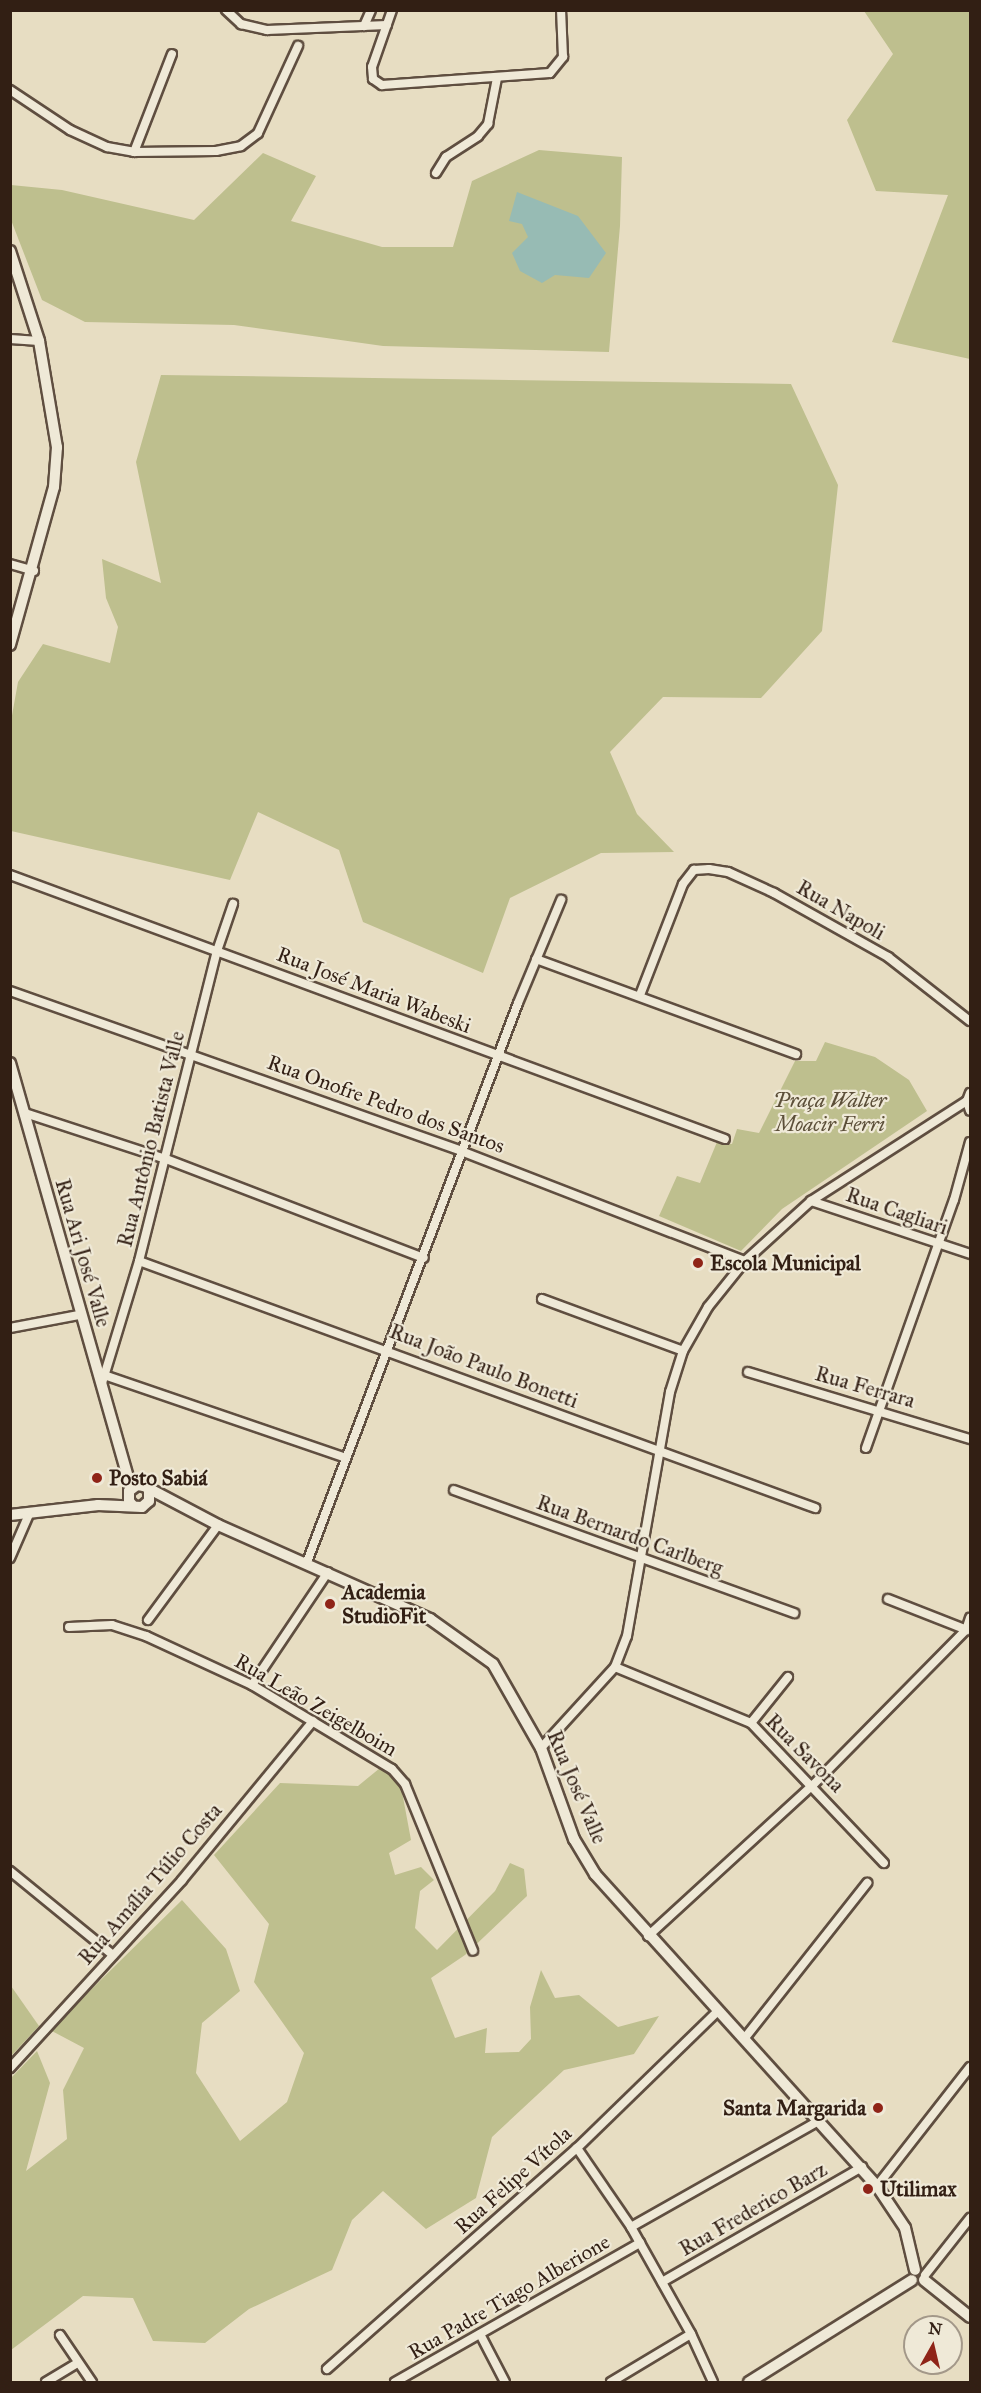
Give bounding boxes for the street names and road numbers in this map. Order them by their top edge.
street label: Rua Napoli [792,875,890,945]
street label: Rua José Maria Wabeski [273,941,475,1039]
street label: Rua Antônio Batista Valle [112,1029,190,1249]
street label: Rua Onofre Pedro dos Santos [264,1049,508,1159]
street label: Rua Ari José Valle [50,1176,116,1330]
street label: Rua Cagliari [843,1182,951,1240]
street label: Rua João Paulo Bonetti [386,1318,582,1414]
street label: Rua Ferrara [812,1361,918,1413]
street label: Rua Bernardo Carlberg [533,1490,727,1580]
street label: Rua Leão Zeigelboim [230,1648,402,1762]
street label: Rua Savona [760,1708,850,1798]
street label: Rua José Valle [542,1726,612,1848]
street label: Rua Amália Túlio Costa [73,1798,227,1970]
street label: Rua Felipe Vítola [449,2121,577,2239]
street label: Rua Frederico Barz [675,2157,831,2261]
street label: Rua Padre Tiago Alberione [404,2229,614,2365]

